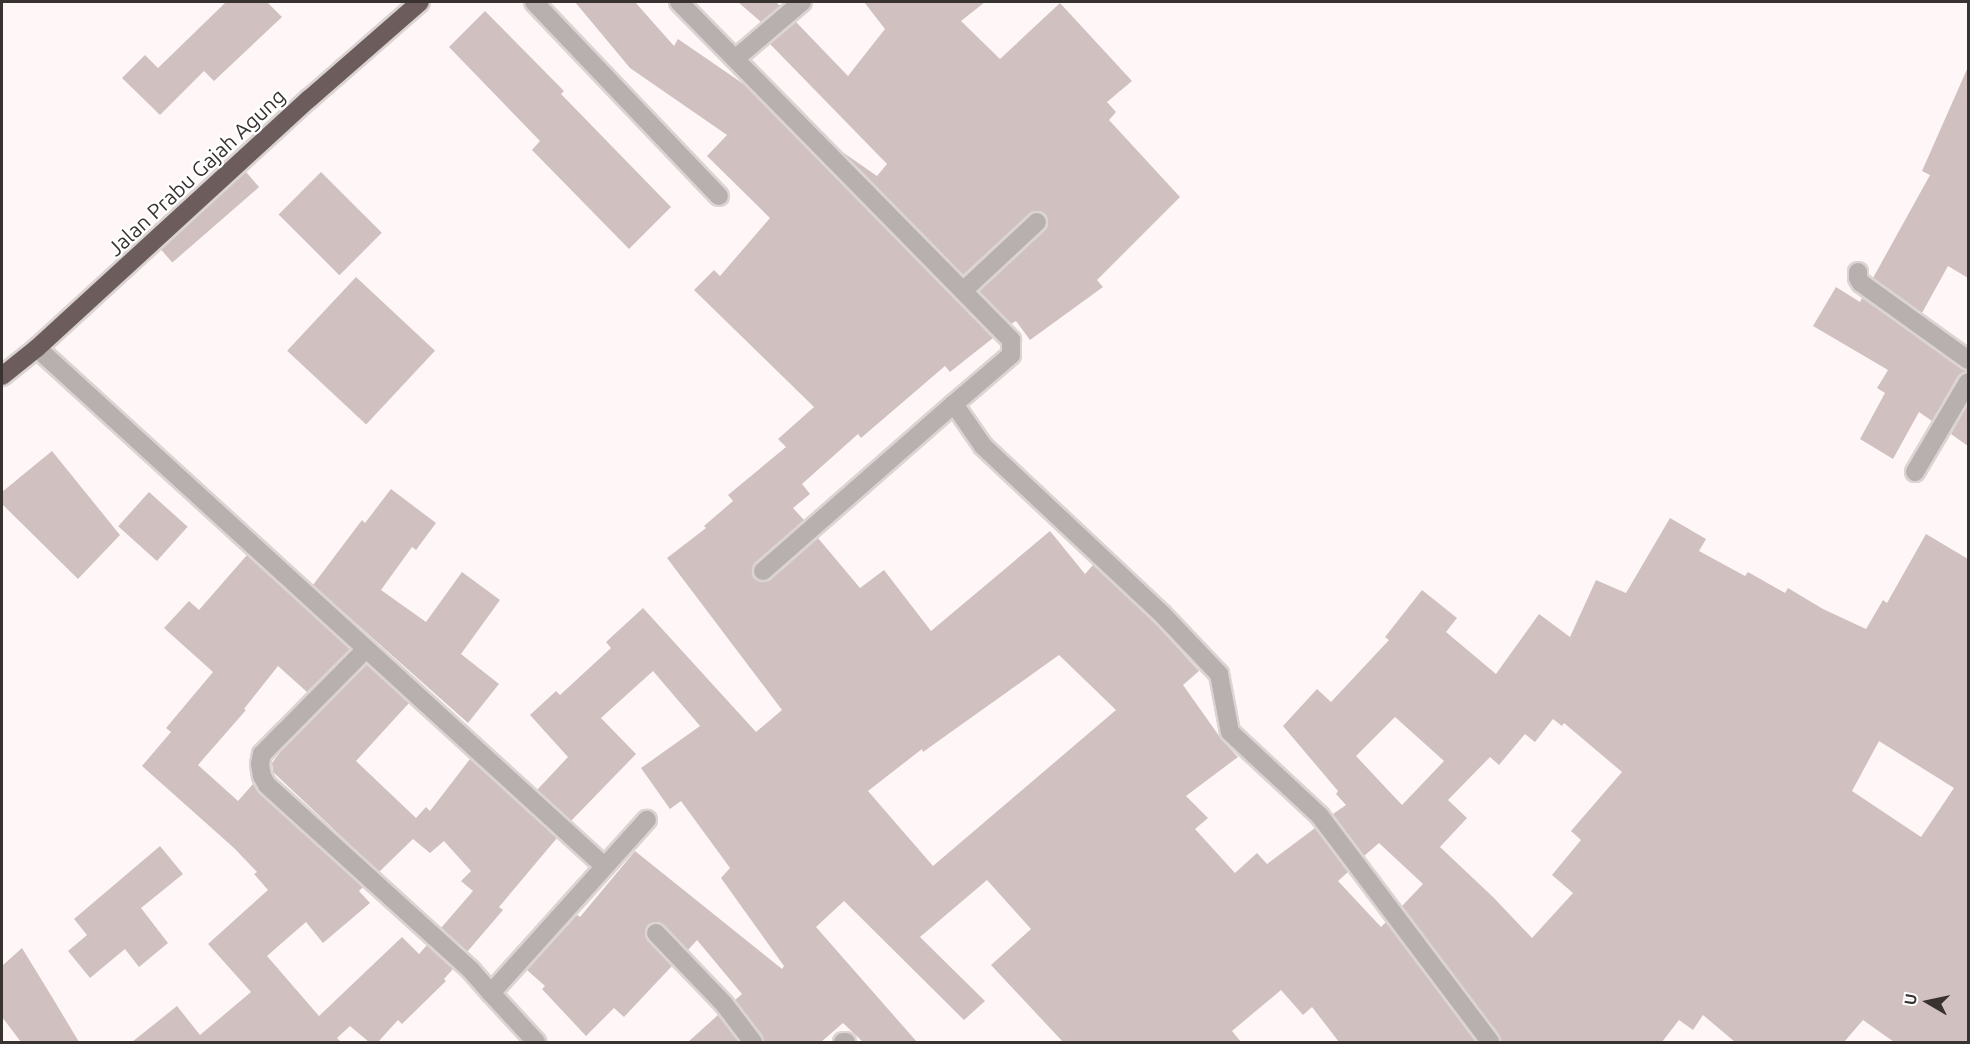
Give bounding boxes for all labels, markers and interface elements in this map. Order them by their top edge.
street label: Jalan Prabu Gajah Agung [102,83,290,261]
north arrow [1898,972,1958,1032]
text: U [1900,992,1920,1006]

